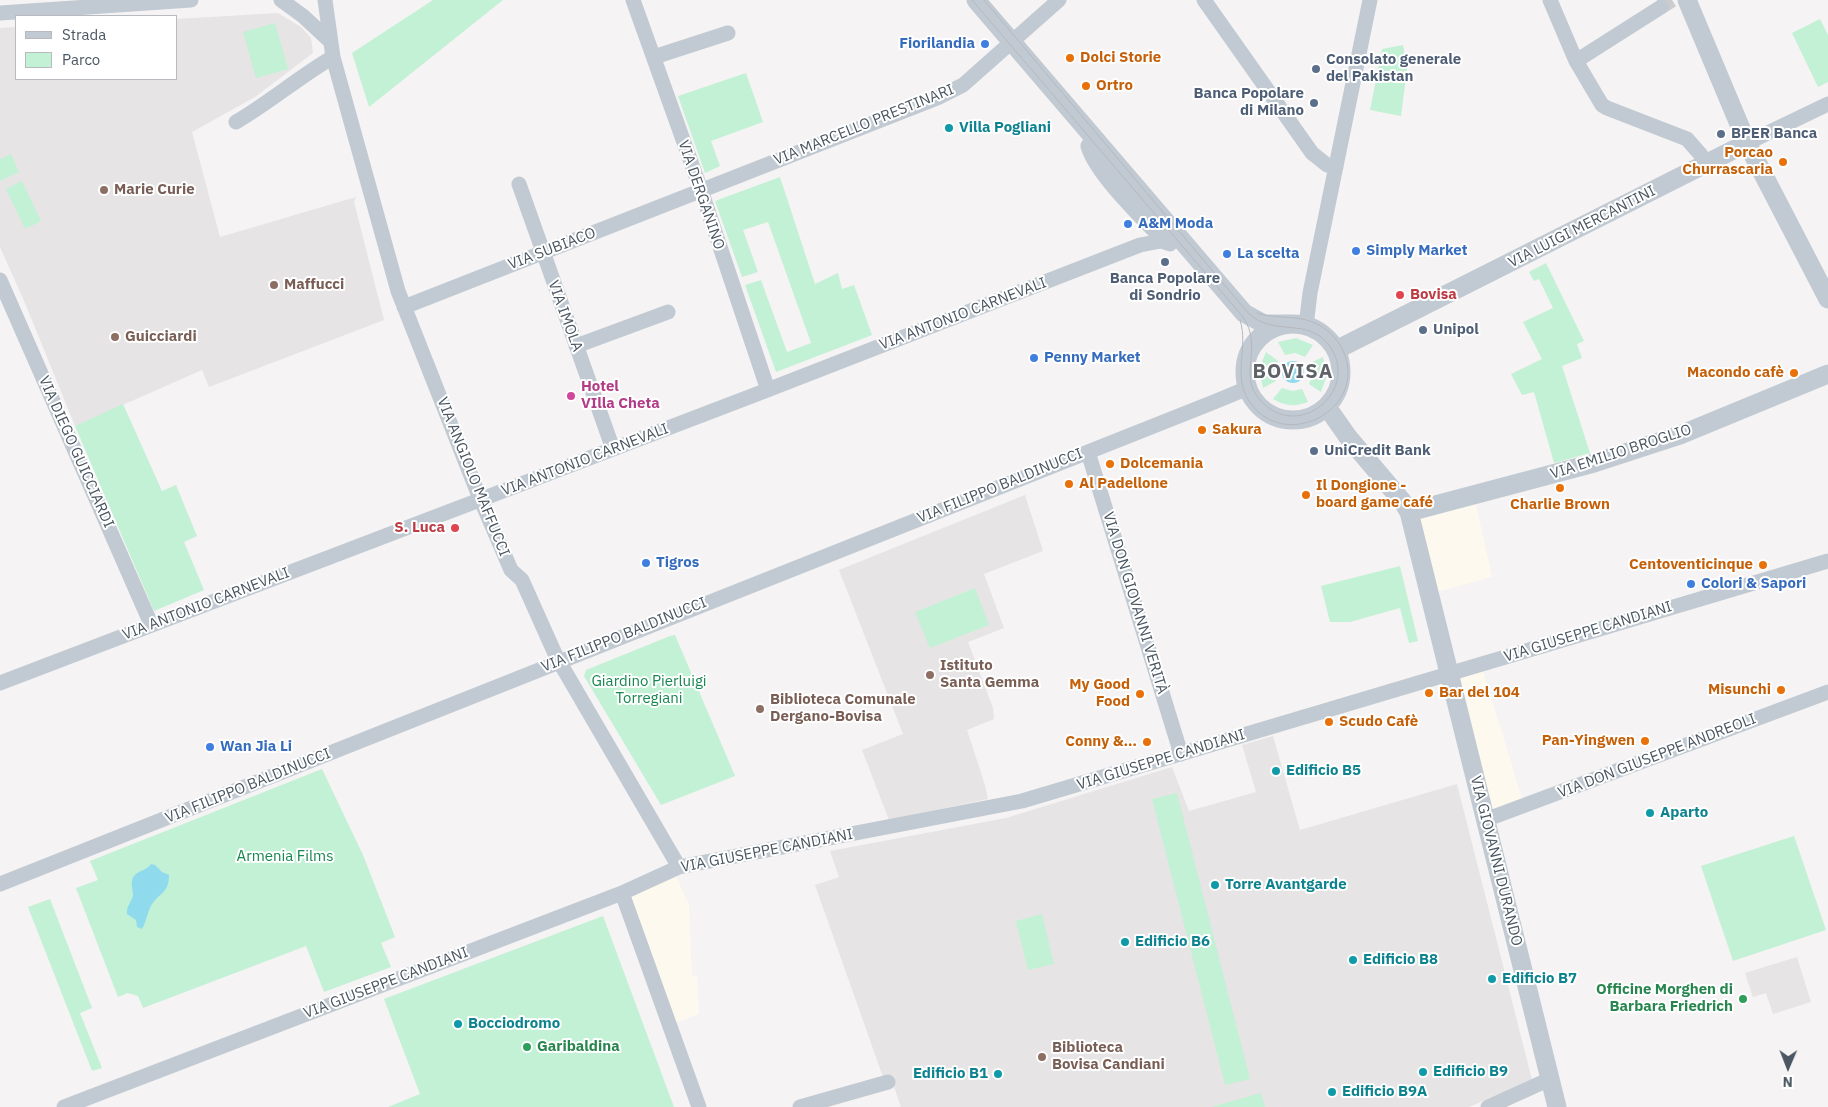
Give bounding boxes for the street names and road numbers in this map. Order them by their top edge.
street label: VIA MARCELLO PRESTINARI [771,81,957,169]
street label: VIA DERGANINO [674,138,728,252]
street label: VIA LUIGI MERCANTINI [1506,182,1658,272]
street label: VIA SUBIACO [506,224,598,274]
street label: VIA ANTONIO CARNEVALI [877,274,1049,354]
street label: VIA IMOLA [544,278,586,354]
street label: VIA DIEGO GUICCIARDI [34,373,118,531]
street label: VIA ANGIOLO MAFFUCCI [433,395,513,559]
street label: VIA ANTONIO CARNEVALI [499,420,671,500]
street label: VIA EMILIO BROGLIO [1548,421,1694,483]
street label: VIA FILIPPO BALDINUCCI [915,445,1085,527]
street label: VIA DON GIOVANNI VERITÀ [1099,510,1171,696]
street label: VIA ANTONIO CARNEVALI [120,564,292,644]
street label: VIA FILIPPO BALDINUCCI [539,594,709,676]
street label: VIA GIUSEPPE CANDIANI [1502,598,1674,666]
street label: VIA DON GIUSEPPE ANDREOLI [1556,710,1758,802]
street label: VIA GIUSEPPE CANDIANI [1075,726,1247,794]
street label: VIA FILIPPO BALDINUCCI [163,745,333,827]
street label: VIA GIOVANNI DURANDO [1466,774,1526,948]
street label: VIA GIUSEPPE CANDIANI [680,826,854,876]
street label: VIA GIUSEPPE CANDIANI [301,943,471,1023]

